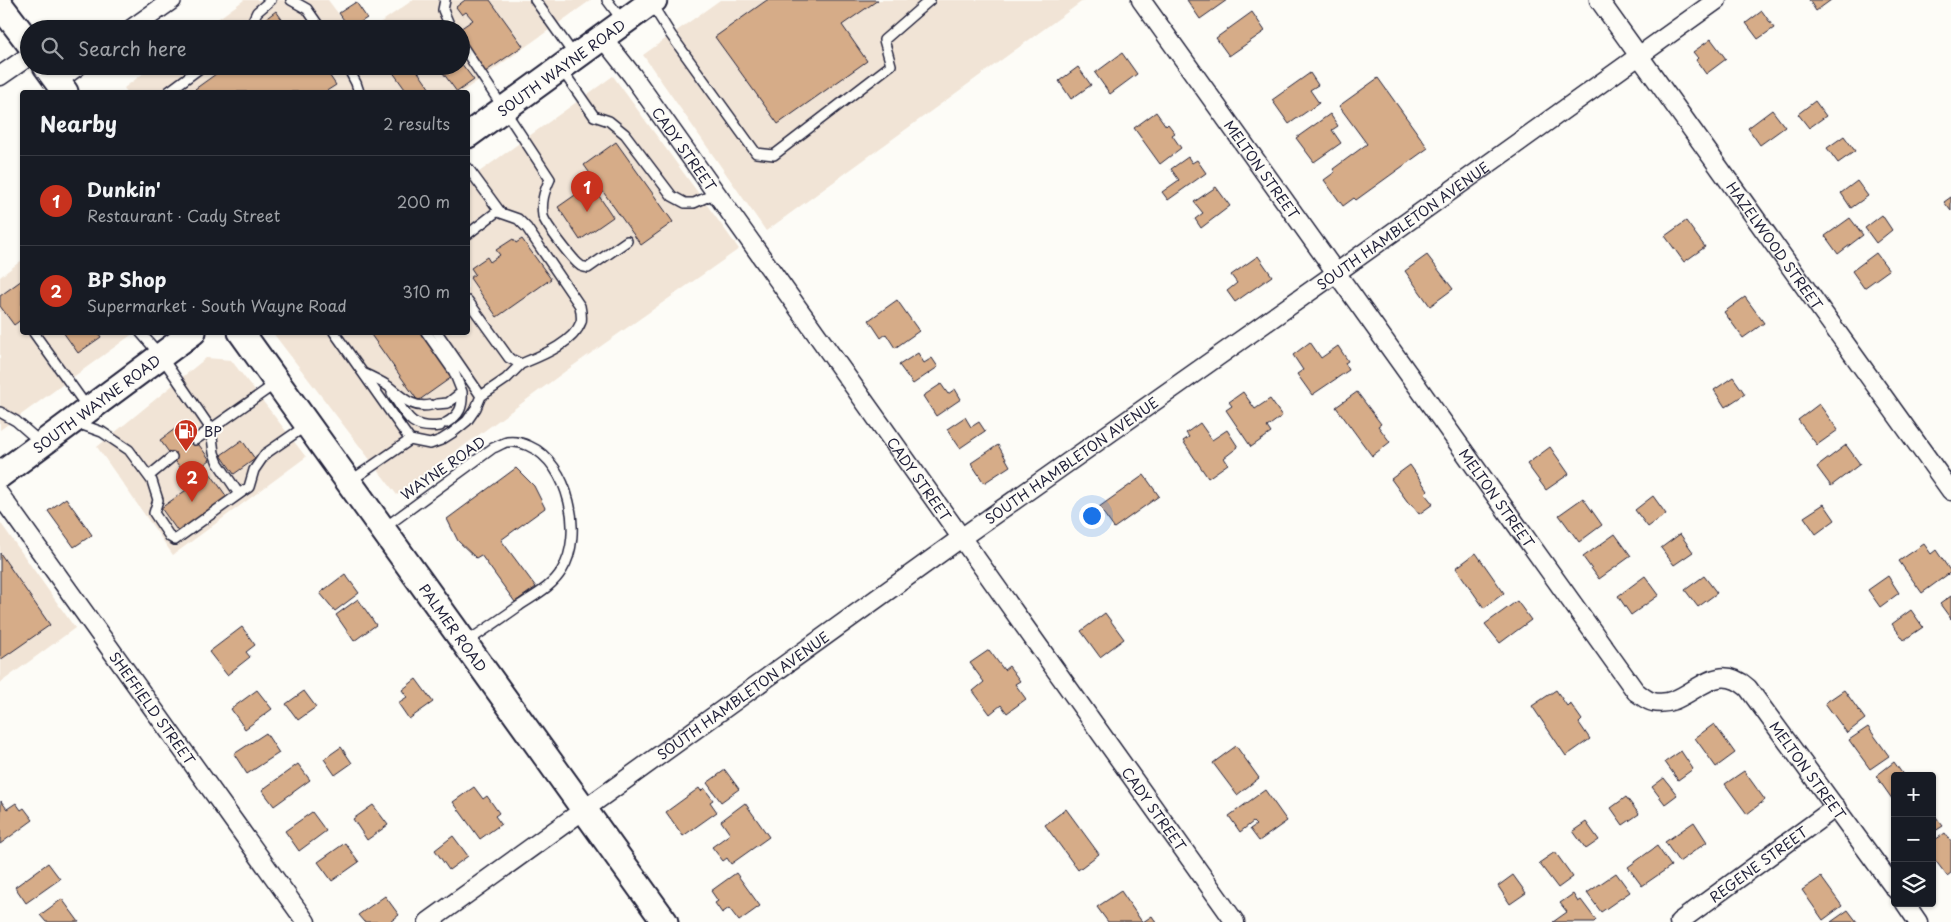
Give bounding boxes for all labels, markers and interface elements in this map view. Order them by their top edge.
street label: SOUTH WAYNE ROAD [493,14,630,121]
search box [20,20,470,75]
icon: search [38,34,66,62]
text: Search here [78,34,187,62]
street label: CADY STREET [647,102,722,195]
text: Nearby [40,107,117,139]
text: 2 results [383,111,450,135]
street label: MELTON STREET [1219,115,1305,223]
street label: SOUTH HAMBLETON AVENUE [1312,156,1493,294]
pin: 1 [571,171,603,212]
text: Dunkin' [87,175,161,203]
street label: HAZELWOOD STREET [1722,177,1828,314]
text: 1 [52,189,60,213]
text: 200 m [397,189,450,213]
text: Restaurant · Cady Street [87,203,280,227]
text: BP Shop [87,265,166,293]
text: 2 [50,279,62,303]
text: 310 m [402,279,450,303]
text: Supermarket · South Wayne Road [87,293,347,317]
street label: SOUTH WAYNE ROAD [28,349,165,458]
street label: SOUTH HAMBLETON AVENUE [980,391,1162,529]
fuel station icon: BP [173,418,199,452]
place label: BP [204,421,222,442]
street label: WAYNE ROAD [396,431,490,505]
street label: CADY STREET [882,432,957,525]
street label: MELTON STREET [1454,444,1540,552]
pin: 2 [176,461,208,502]
your location [1079,503,1105,529]
street label: PALMER ROAD [415,579,492,676]
street label: SOUTH HAMBLETON AVENUE [652,626,833,765]
street label: SHEFFIELD STREET [105,647,201,769]
street label: MELTON STREET [1765,716,1851,824]
street label: CADY STREET [1117,762,1192,855]
map controls [1891,772,1936,907]
button: + [1891,772,1936,817]
button: − [1891,817,1936,862]
street label: REGENE STREET [1705,821,1812,907]
button: layers [1891,862,1936,907]

